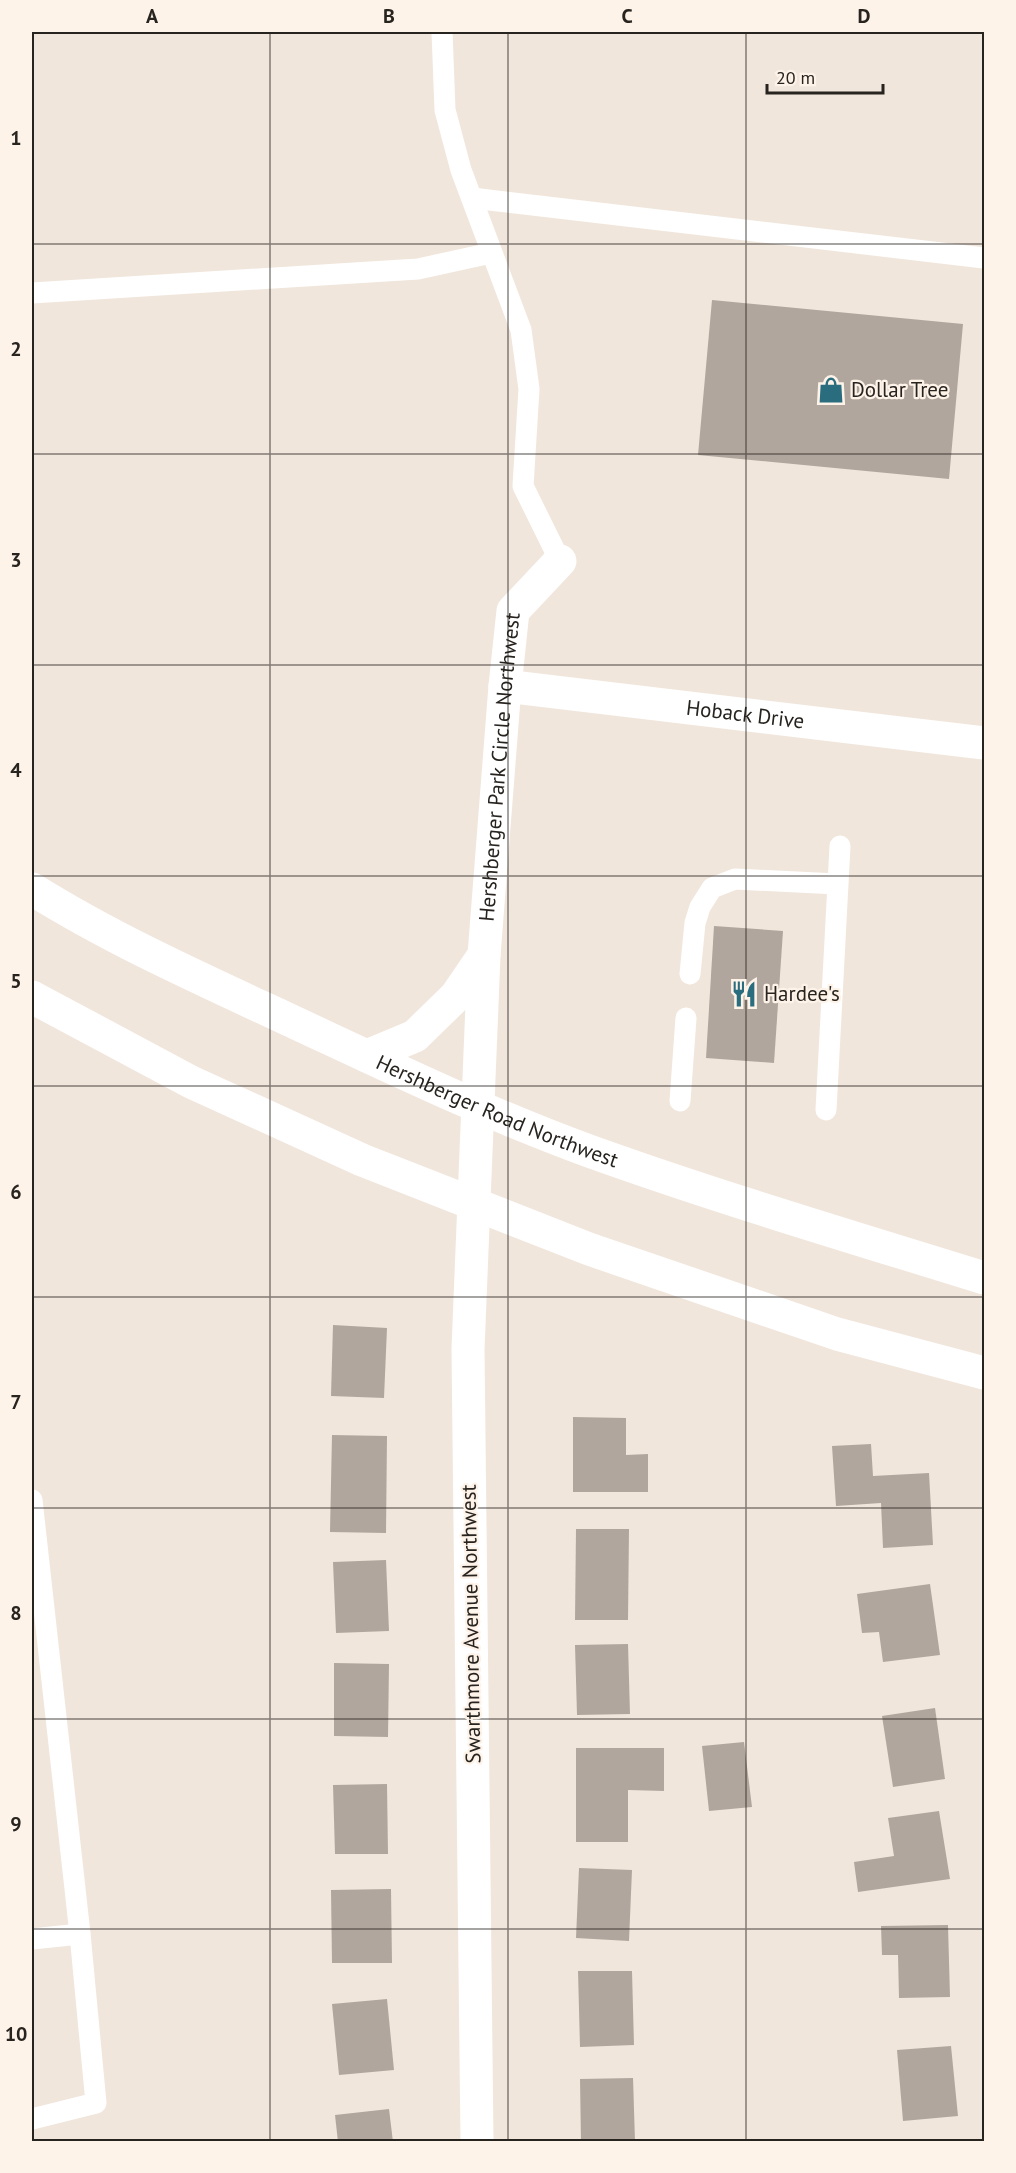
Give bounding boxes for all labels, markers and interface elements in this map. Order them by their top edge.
text: A [146,3,159,29]
text: B [383,3,395,29]
text: C [621,3,633,29]
text: D [858,3,871,29]
scale bar [767,57,882,95]
text: 20 m [776,66,815,89]
text: 1 [10,125,22,151]
text: 2 [10,336,22,362]
shop icon: Dollar Tree [816,375,846,405]
place label: Dollar Tree [851,376,948,403]
text: 3 [10,547,22,573]
street label: Hershberger Park Circle Northwest [473,611,526,923]
street label: Hoback Drive [685,694,806,735]
text: 4 [10,757,22,783]
text: 5 [10,968,22,994]
restaurant icon: Hardee's [729,979,759,1009]
place label: Hardee's [764,980,840,1007]
street label: Hershberger Road Northwest [372,1048,622,1173]
text: 6 [10,1179,22,1205]
text: 7 [10,1389,22,1415]
street label: Swarthmore Avenue Northwest [455,1484,486,1764]
text: 8 [10,1600,22,1626]
text: 9 [10,1811,22,1837]
text: 10 [5,2021,27,2047]

